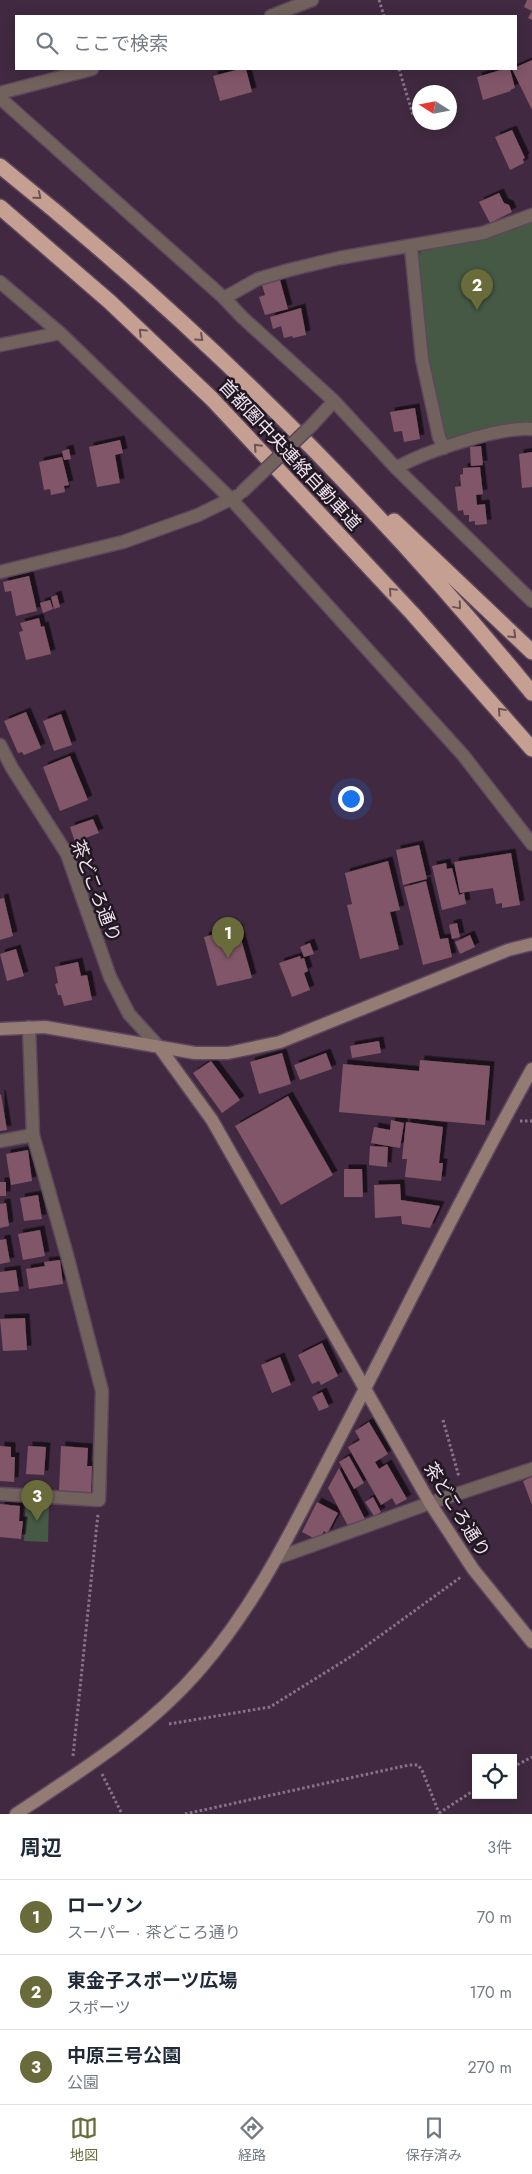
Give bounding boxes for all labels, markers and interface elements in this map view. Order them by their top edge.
search box [15,15,517,70]
icon: search [33,29,61,57]
text: ここで検索 [73,30,168,57]
north arrow [412,85,457,130]
one-way arrow [32,191,41,199]
pin: 2 [461,269,493,310]
one-way arrow [138,329,147,338]
one-way arrow [194,332,203,341]
street label: 首都圏中央連絡自動車道 [213,374,367,536]
one-way arrow [254,443,263,452]
one-way arrow [389,587,398,596]
one-way arrow [452,600,460,609]
one-way arrow [508,629,517,638]
one-way arrow [498,708,507,717]
your location [338,786,364,812]
street label: 茶どころ通り [65,836,127,946]
pin: 1 [212,917,244,958]
street label: 茶どころ通り [418,1458,496,1562]
pin: 3 [21,1480,53,1521]
map controls [472,1754,517,1799]
button: locate [472,1754,517,1799]
text: 周辺 [20,1833,62,1863]
text: 3件 [487,1836,512,1859]
text: ローソン [67,1892,143,1919]
text: 1 [32,1906,40,1929]
text: 70 m [477,1906,512,1929]
text: スーパー · 茶どころ通り [67,1921,241,1944]
text: 東金子スポーツ広場 [67,1967,238,1994]
text: 2 [31,1981,41,2004]
text: 170 m [470,1981,512,2004]
text: スポーツ [67,1996,131,2019]
text: 中原三号公園 [67,2042,181,2069]
text: 3 [31,2056,41,2079]
text: 270 m [468,2056,512,2079]
text: 公園 [67,2071,99,2094]
tab: 地図 [70,2114,98,2165]
tab: 経路 [238,2114,266,2165]
tab: 保存済み [406,2114,462,2165]

